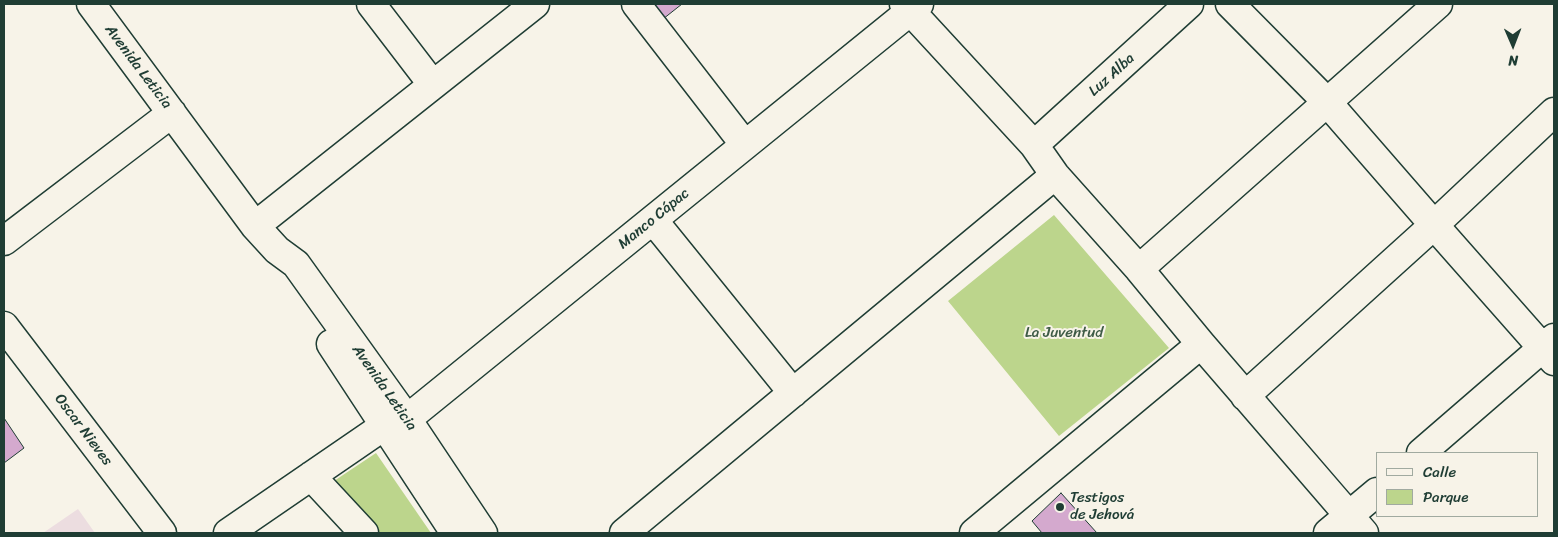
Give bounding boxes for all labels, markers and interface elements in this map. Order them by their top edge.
north arrow [1488,20,1538,70]
street label: Avenida Leticia [101,21,175,113]
text: N [1508,48,1518,73]
street label: Luz Alba [1085,50,1139,100]
street label: Manco Cápac [615,185,693,253]
park label: La Juventud [1025,324,1103,342]
street label: Avenida Leticia [348,342,420,434]
street label: Oscar Nieves [50,391,116,469]
legend [1376,452,1538,517]
text: Calle [1423,459,1456,485]
text: Parque [1423,484,1468,510]
place label: Testigos de Jehová [1070,489,1134,524]
marker: Testigos de Jehová [1054,501,1066,513]

